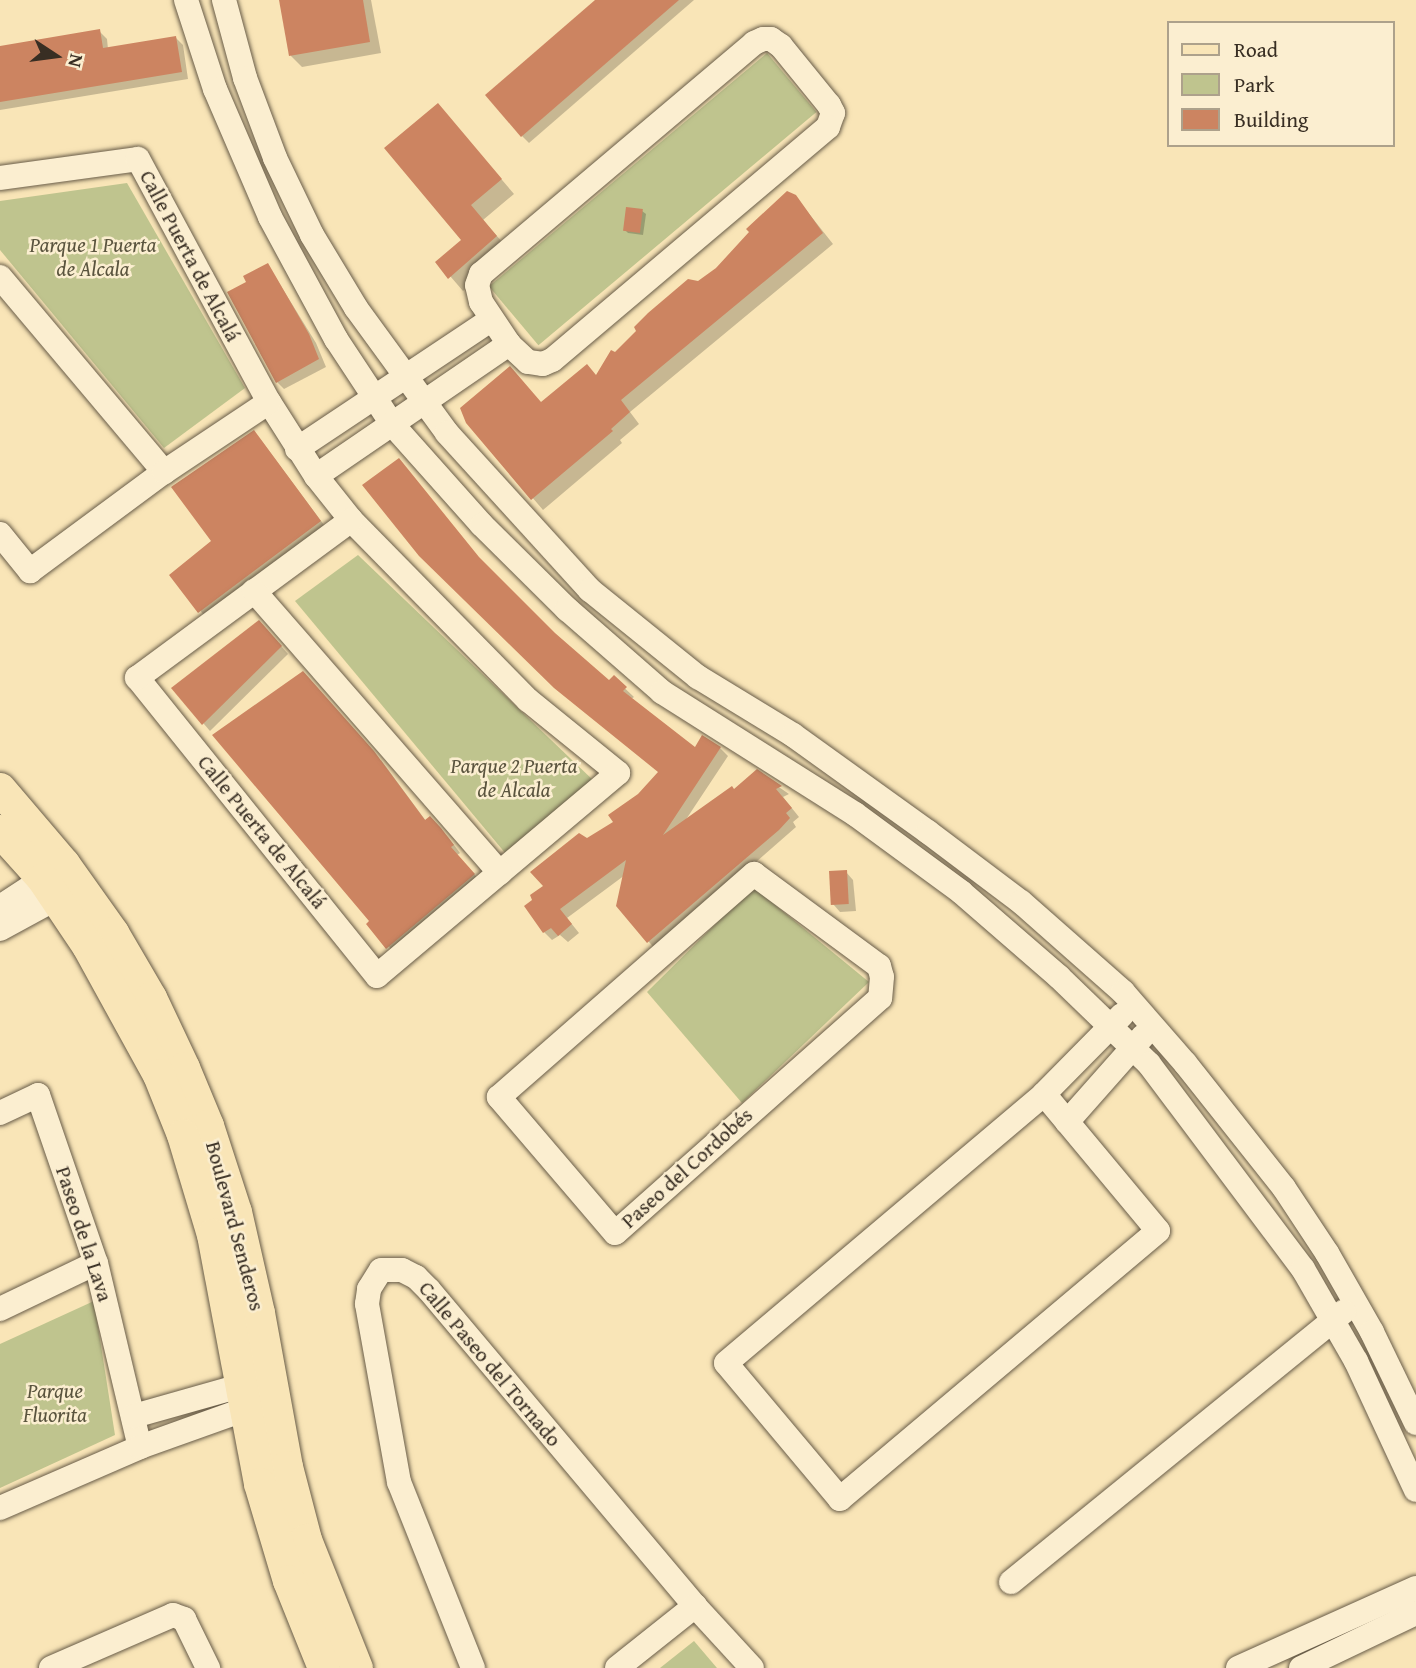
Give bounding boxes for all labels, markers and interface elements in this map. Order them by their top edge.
north arrow [21,21,91,91]
legend [1168,21,1395,147]
text: Road [1234,34,1278,65]
text: N [61,51,92,70]
text: Park [1234,69,1275,100]
text: Building [1234,104,1308,135]
street label: Calle Puerta de Alcalá [134,166,246,346]
park label: Parque 1 Puerta de Alcala [30,232,156,282]
street label: Calle Puerta de Alcalá [192,750,332,914]
park label: Parque 2 Puerta de Alcala [451,753,577,803]
street label: Paseo del Cordobés [616,1102,758,1234]
street label: Boulevard Senderos [200,1139,270,1313]
street label: Paseo de la Lava [50,1163,118,1305]
street label: Calle Paseo del Tornado [414,1276,566,1452]
park label: Parque Fluorita [23,1378,87,1428]

